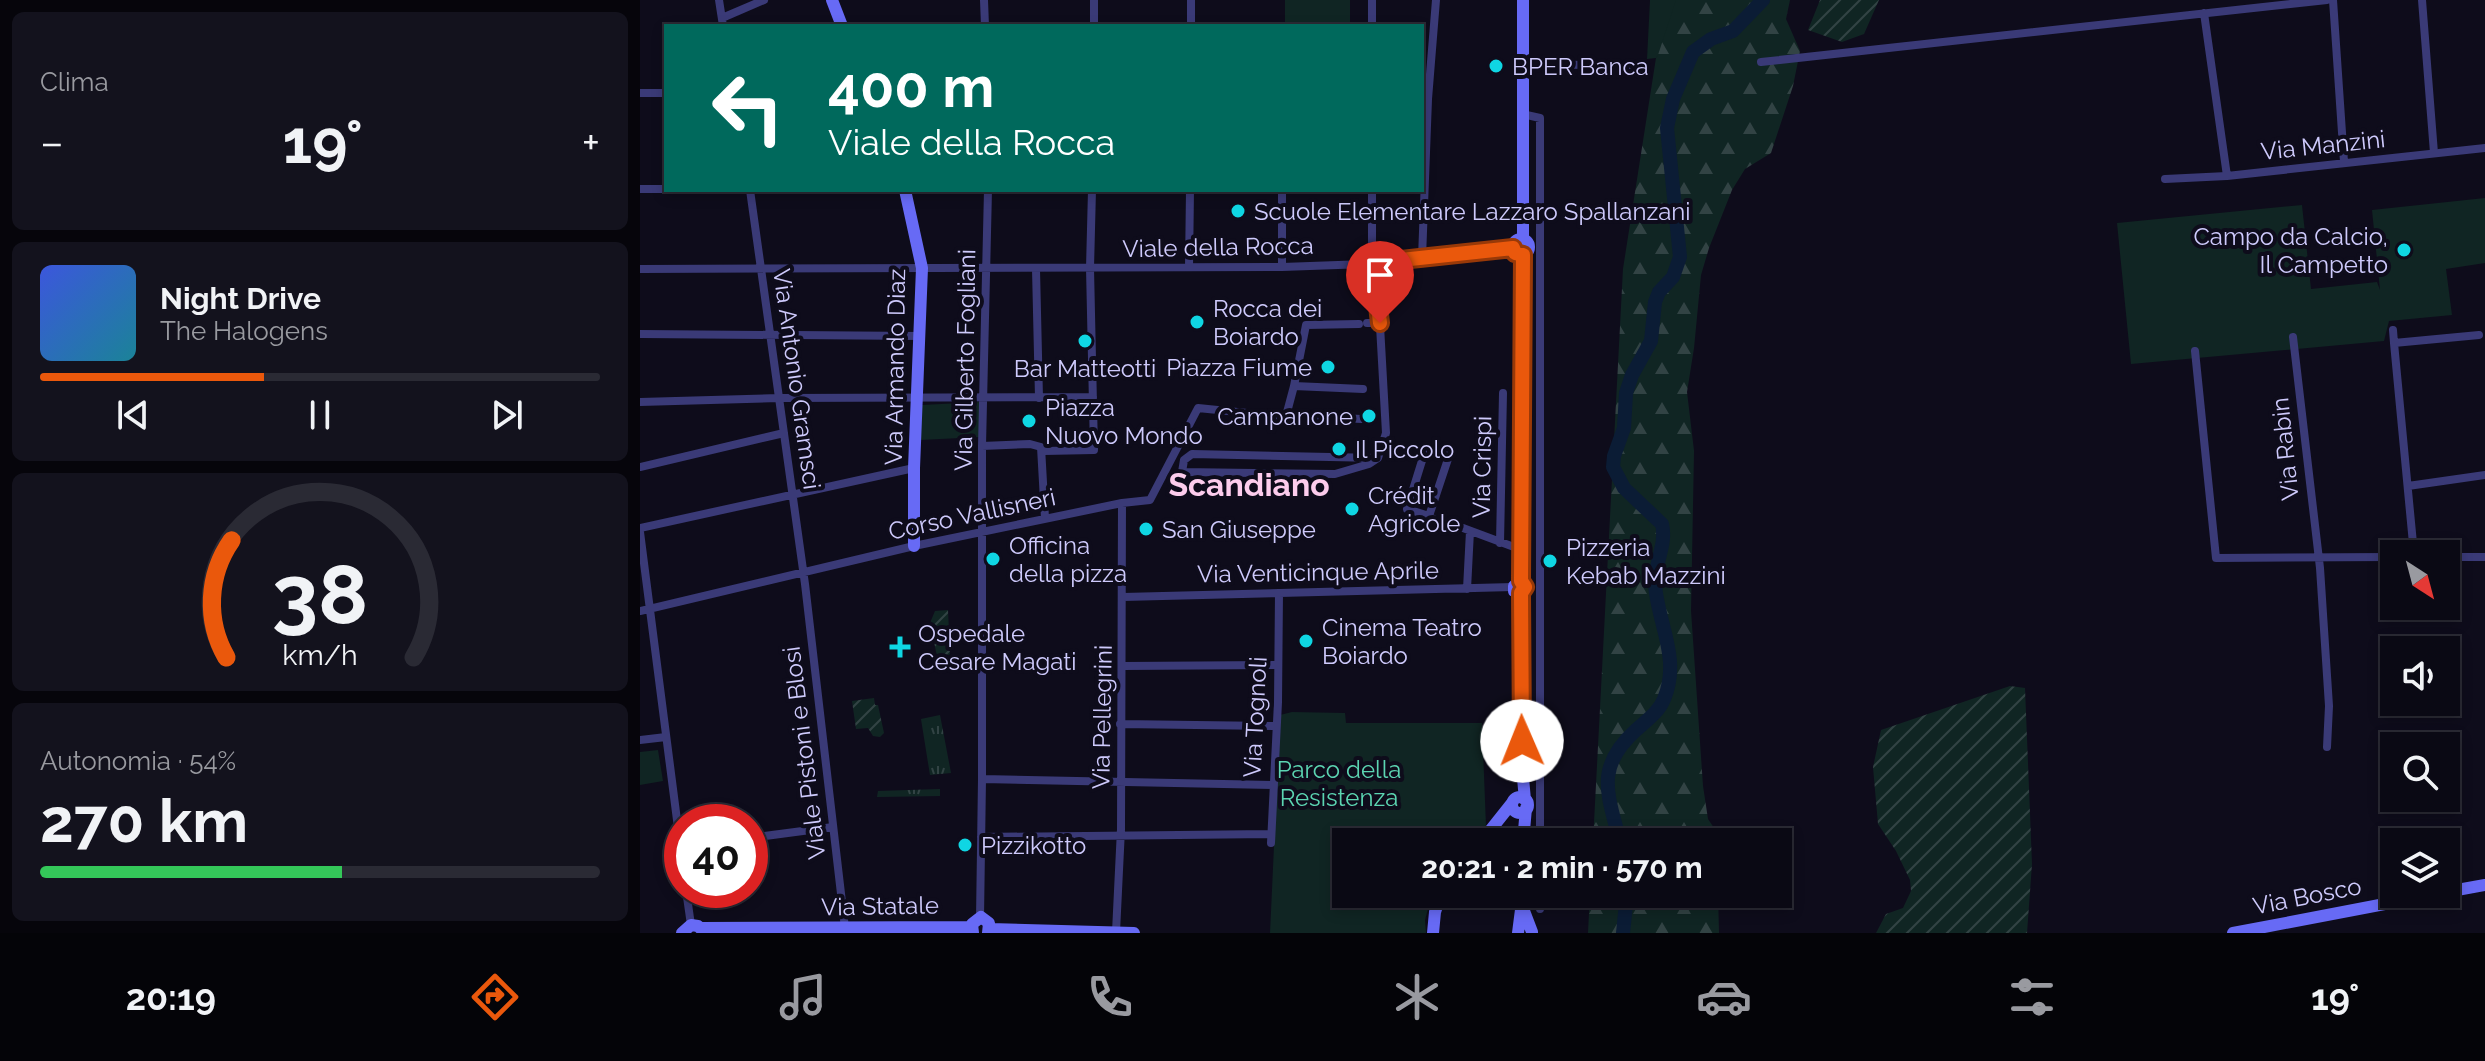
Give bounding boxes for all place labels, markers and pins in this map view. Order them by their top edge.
place label: BPER Banca [1512,52,1649,81]
marker: BPER Banca [1487,57,1505,75]
place label: Scuole Elementare Lazzaro Spallanzani [1254,197,1691,226]
marker: Scuole Elementare Lazzaro Spallanzani [1229,202,1247,220]
place label: Campo da Calcio, Il Campetto [2193,222,2388,279]
pin [1346,241,1414,323]
marker: Campo da Calcio, Il Campetto [2395,241,2413,259]
place label: Rocca dei Boiardo [1213,294,1322,351]
marker: Rocca dei Boiardo [1188,313,1206,331]
marker: Bar Matteotti [1076,332,1094,350]
place label: Piazza Fiume [1166,353,1312,382]
place label: Bar Matteotti [1014,354,1156,383]
marker: Piazza Fiume [1319,358,1337,376]
place label: Piazza Nuovo Mondo [1045,393,1203,450]
place label: Campanone [1217,402,1353,431]
marker: Campanone [1360,407,1378,425]
marker: Piazza Nuovo Mondo [1020,412,1038,430]
place label: Il Piccolo [1355,435,1454,464]
marker: Il Piccolo [1330,440,1348,458]
place label: Crédit Agricole [1368,481,1460,538]
marker: Crédit Agricole [1343,500,1361,518]
place label: San Giuseppe [1162,515,1316,544]
marker: San Giuseppe [1137,520,1155,538]
place label: Officina della pizza [1009,531,1127,588]
place label: Pizzeria Kebab Mazzini [1566,533,1726,590]
marker: Officina della pizza [984,550,1002,568]
marker: Pizzeria Kebab Mazzini [1541,552,1559,570]
place label: Cinema Teatro Boiardo [1322,613,1482,670]
place label: Ospedale Cesare Magati [918,619,1077,676]
marker: Cinema Teatro Boiardo [1297,632,1315,650]
marker: Ospedale Cesare Magati [889,636,911,658]
place label: Pizzikotto [981,831,1086,860]
marker: Pizzikotto [956,836,974,854]

